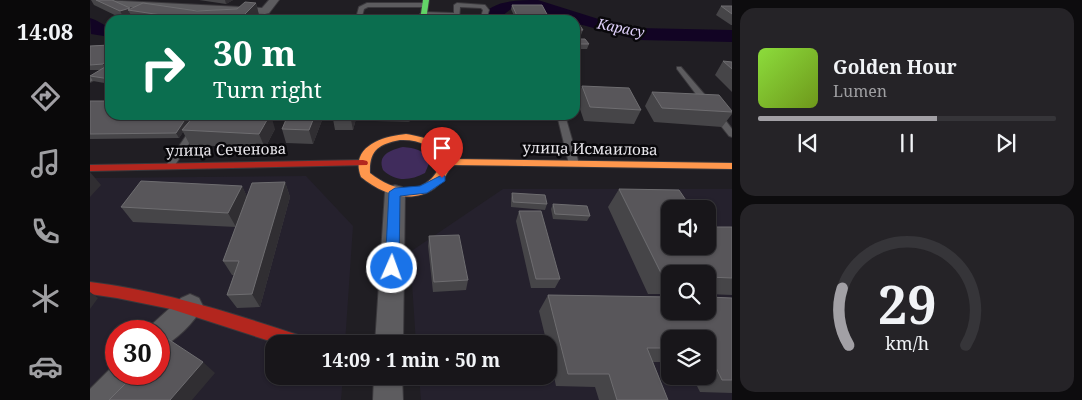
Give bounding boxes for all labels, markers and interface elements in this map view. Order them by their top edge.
water label: Карасу [595,13,647,41]
text: 14:08 [17,16,73,46]
text: 30 m [213,29,296,76]
icon: right [130,35,195,100]
text: Golden Hour [833,54,957,80]
text: Turn right [213,74,322,104]
icon: directions [28,79,63,114]
text: Lumen [833,80,887,102]
pin [421,127,463,178]
icon: previous [794,129,822,157]
icon: pause [893,129,921,157]
icon: next [992,129,1020,157]
icon: arrive [428,134,456,162]
street label: улица Исмаилова [522,137,658,159]
street label: улица Сеченова [166,138,286,160]
icon: music [28,146,63,181]
map controls [661,200,716,385]
button: sound [661,200,716,255]
icon: phone [28,214,63,249]
position arrow [365,241,417,293]
button: search [661,265,716,320]
text: 29 [878,268,936,339]
icon: climate [28,281,63,316]
speed limit sign: 30 [105,320,170,385]
button: layers [661,330,716,385]
text: km/h [885,331,929,355]
text: 14:09 · 1 min · 50 m [322,347,500,373]
icon: car [28,349,63,384]

